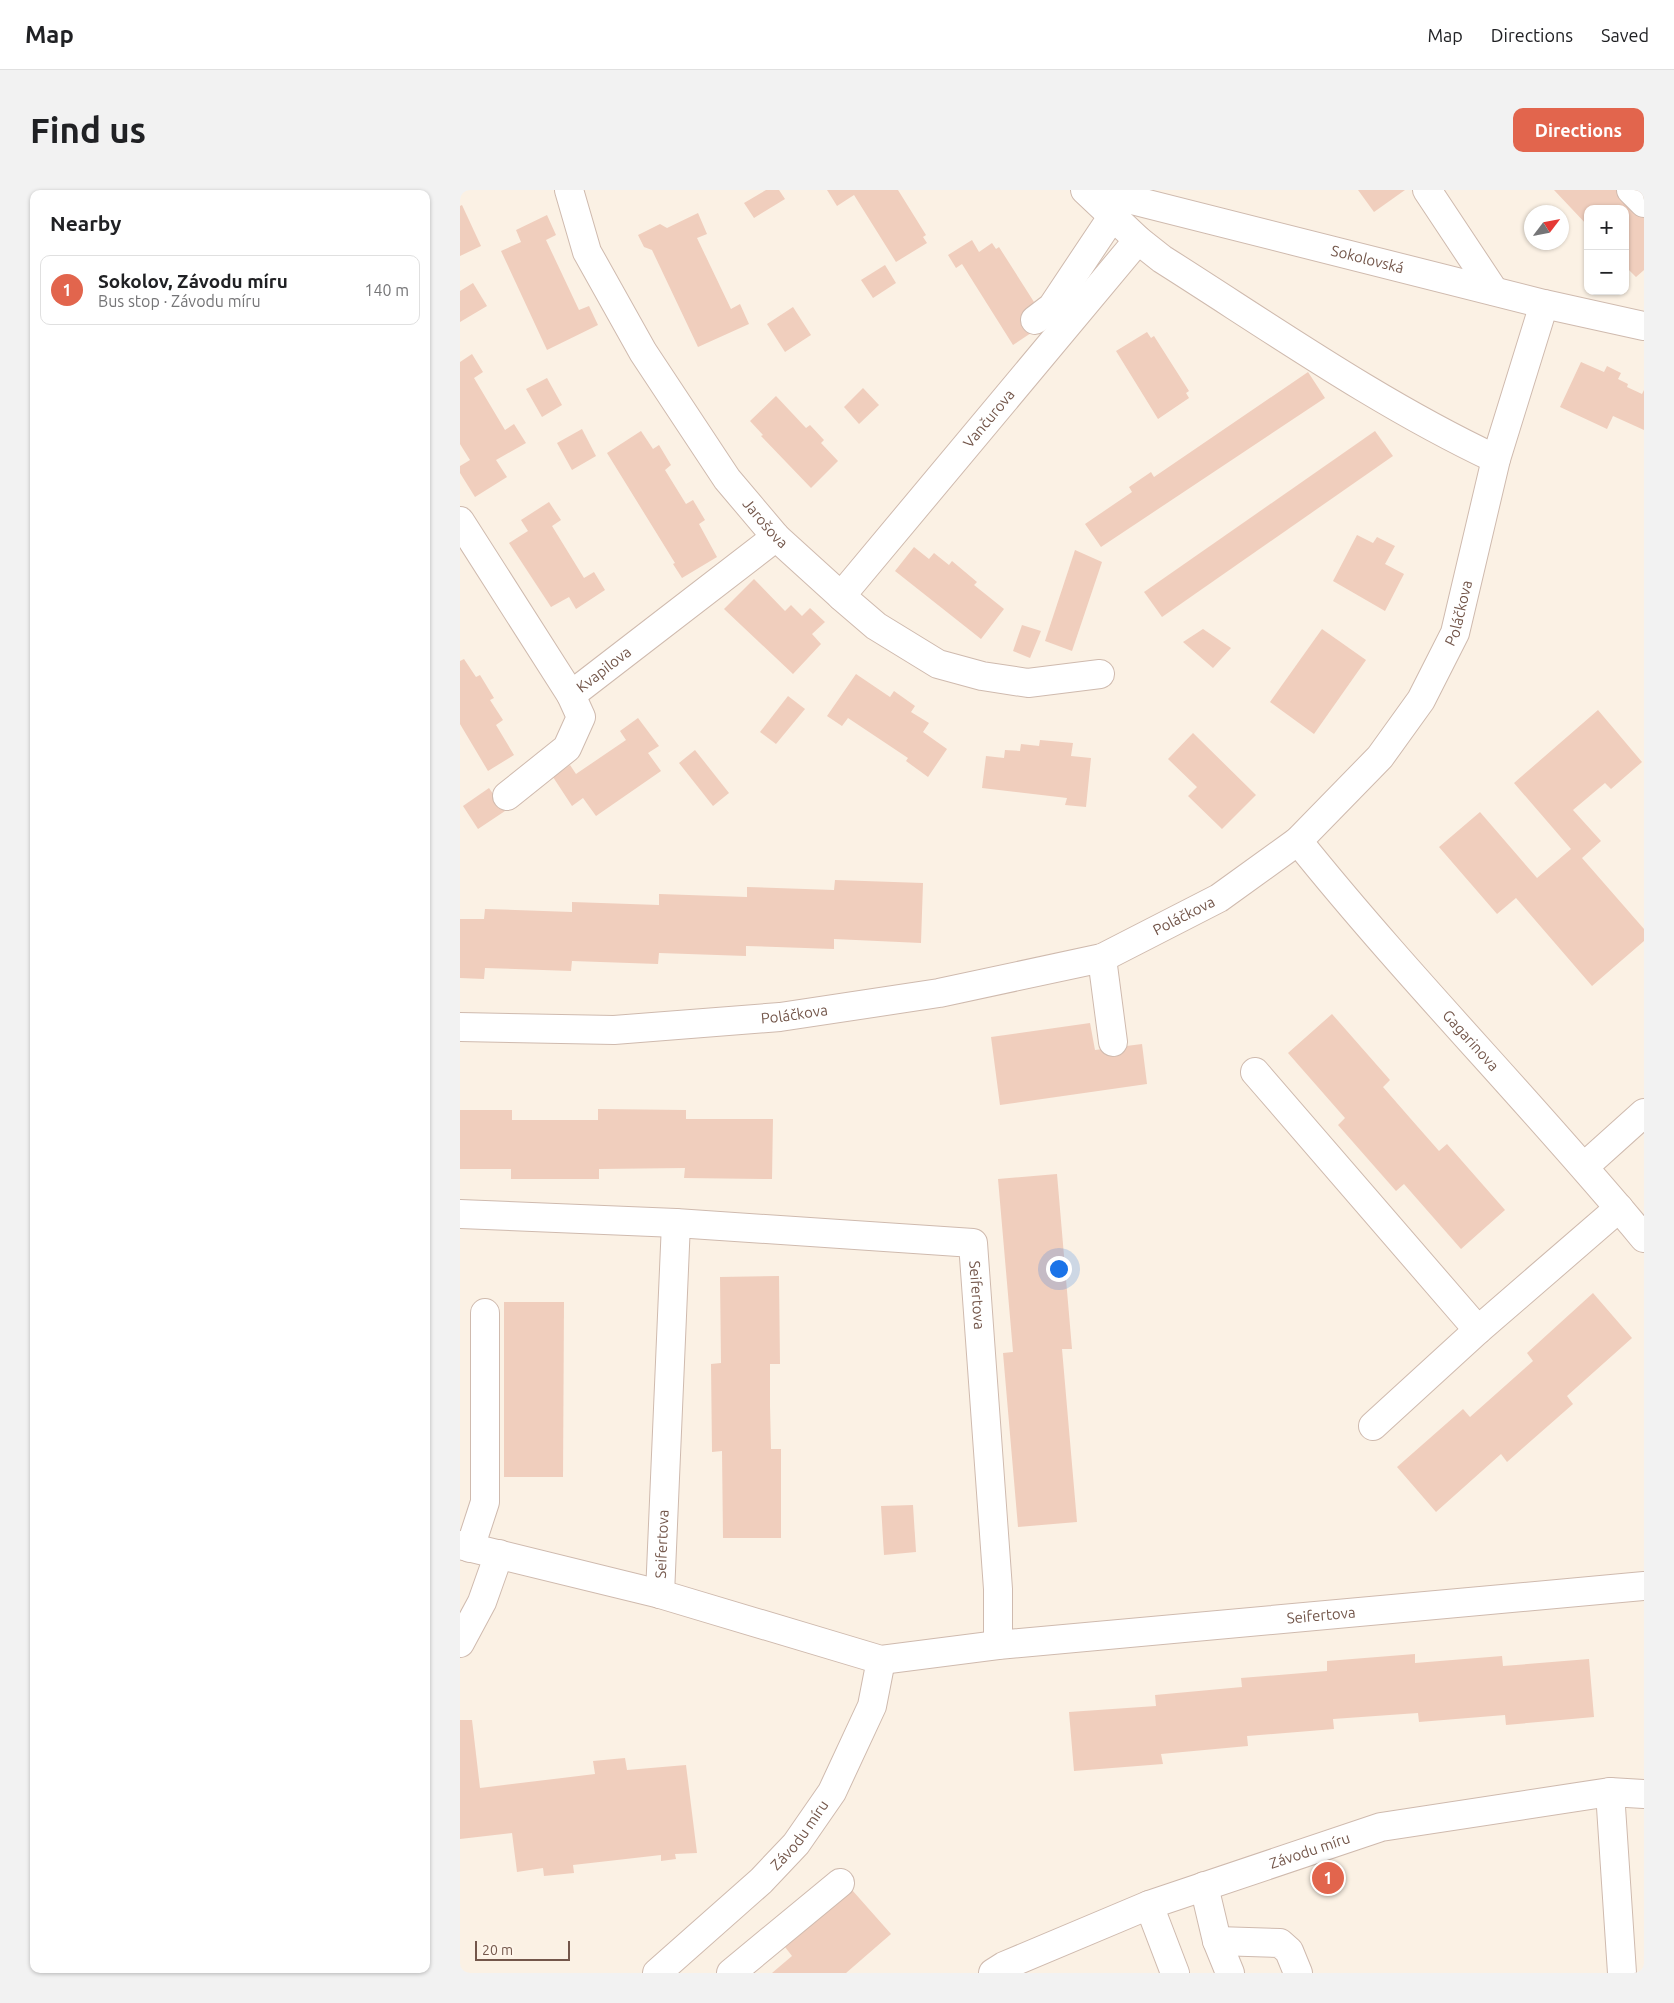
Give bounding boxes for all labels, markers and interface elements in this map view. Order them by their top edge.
text: Map [25,21,74,48]
text: Map [1427,25,1463,45]
text: Directions [1491,25,1573,45]
text: Saved [1601,25,1649,45]
button: Directions [1513,108,1644,152]
text: Find us [30,110,146,150]
north arrow [1524,205,1569,250]
map controls [1584,205,1629,295]
button: + [1584,205,1629,250]
text: Nearby [50,211,121,235]
street label: Sokolovská [1329,242,1406,276]
button: − [1584,250,1629,295]
text: Sokolov, Závodu míru [98,270,288,292]
text: 1 [62,281,72,299]
text: 140 m [364,281,409,299]
text: Bus stop · Závodu míru [98,292,261,310]
street label: Vančurova [959,386,1018,451]
street label: Jarošova [739,495,791,551]
street label: Poláčkova [1441,578,1475,649]
street label: Kvapilova [573,643,634,696]
street label: Poláčkova [1150,893,1217,939]
street label: Poláčkova [760,1001,829,1026]
street label: Gagarinova [1439,1007,1503,1074]
your location [1046,1256,1072,1282]
street label: Seifertova [966,1260,988,1330]
street label: Seifertova [652,1509,672,1579]
street label: Seifertova [1286,1603,1356,1627]
street label: Závodu míru [767,1797,832,1873]
street label: Závodu míru [1267,1829,1352,1872]
pin: 1 [1312,1859,1344,1897]
scale bar [475,1938,570,1961]
text: 20 m [482,1942,513,1958]

